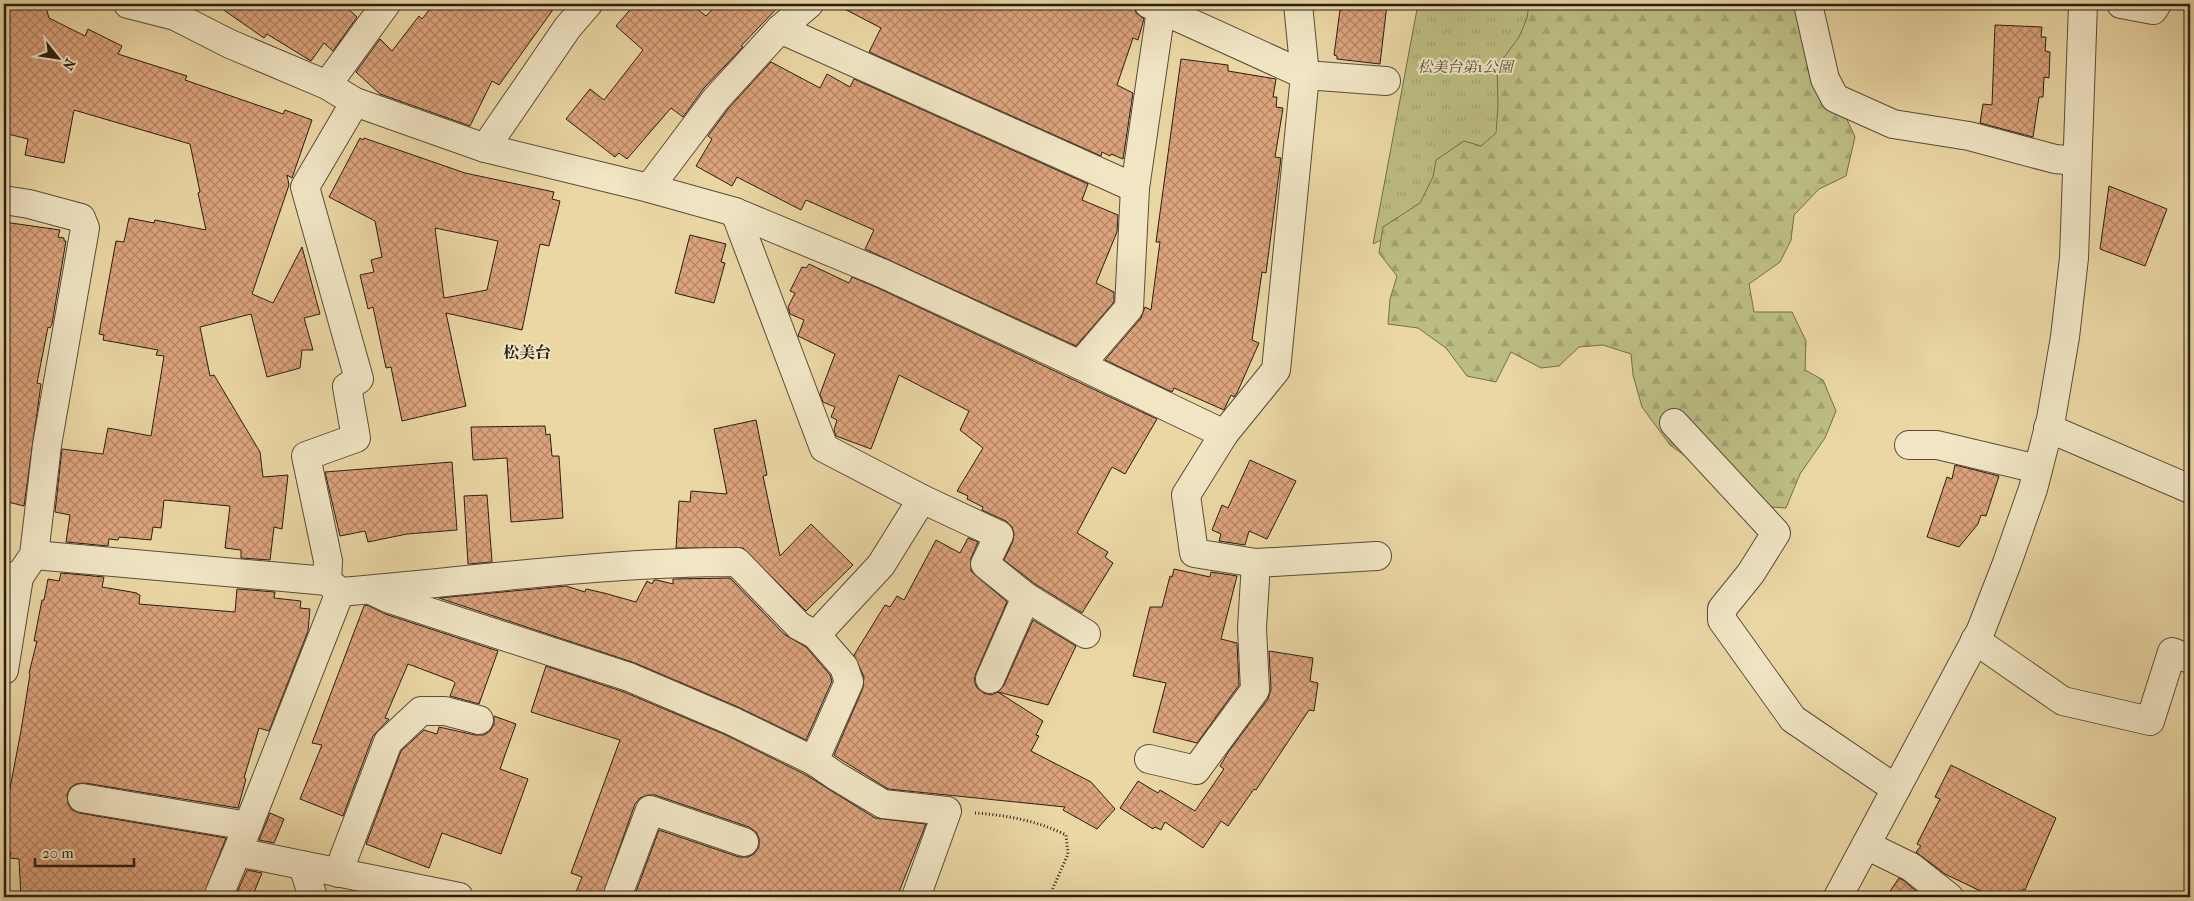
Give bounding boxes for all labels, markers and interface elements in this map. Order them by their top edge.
north arrow [32,32,82,82]
text: N [59,55,79,73]
park label: 松美台第1公園 [1417,58,1516,76]
district label: 松美台 [503,343,551,362]
scale bar [35,836,134,868]
text: 20 m [42,844,74,862]

